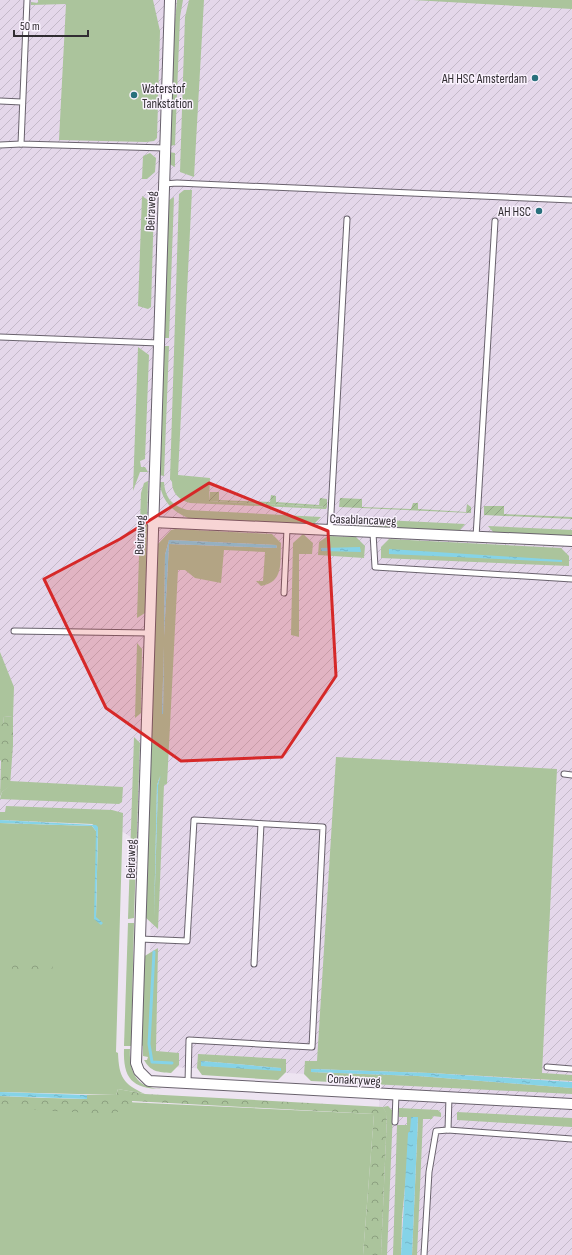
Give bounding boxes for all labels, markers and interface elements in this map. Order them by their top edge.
scale bar [14,12,88,38]
text: 50 m [20,19,40,34]
place label: AH HSC Amsterdam [441,71,527,87]
marker: AH HSC Amsterdam [530,73,540,83]
place label: Waterstof Tankstation [142,81,193,112]
marker: Waterstof Tankstation [129,90,139,100]
street label: Beiraweg [142,191,160,231]
place label: AH HSC [497,204,531,220]
marker: AH HSC [534,206,544,216]
street label: Casablancaweg [329,511,397,529]
street label: Beiraweg [131,515,149,555]
street label: Beiraweg [123,839,139,879]
street label: Conakryweg [327,1071,381,1089]

